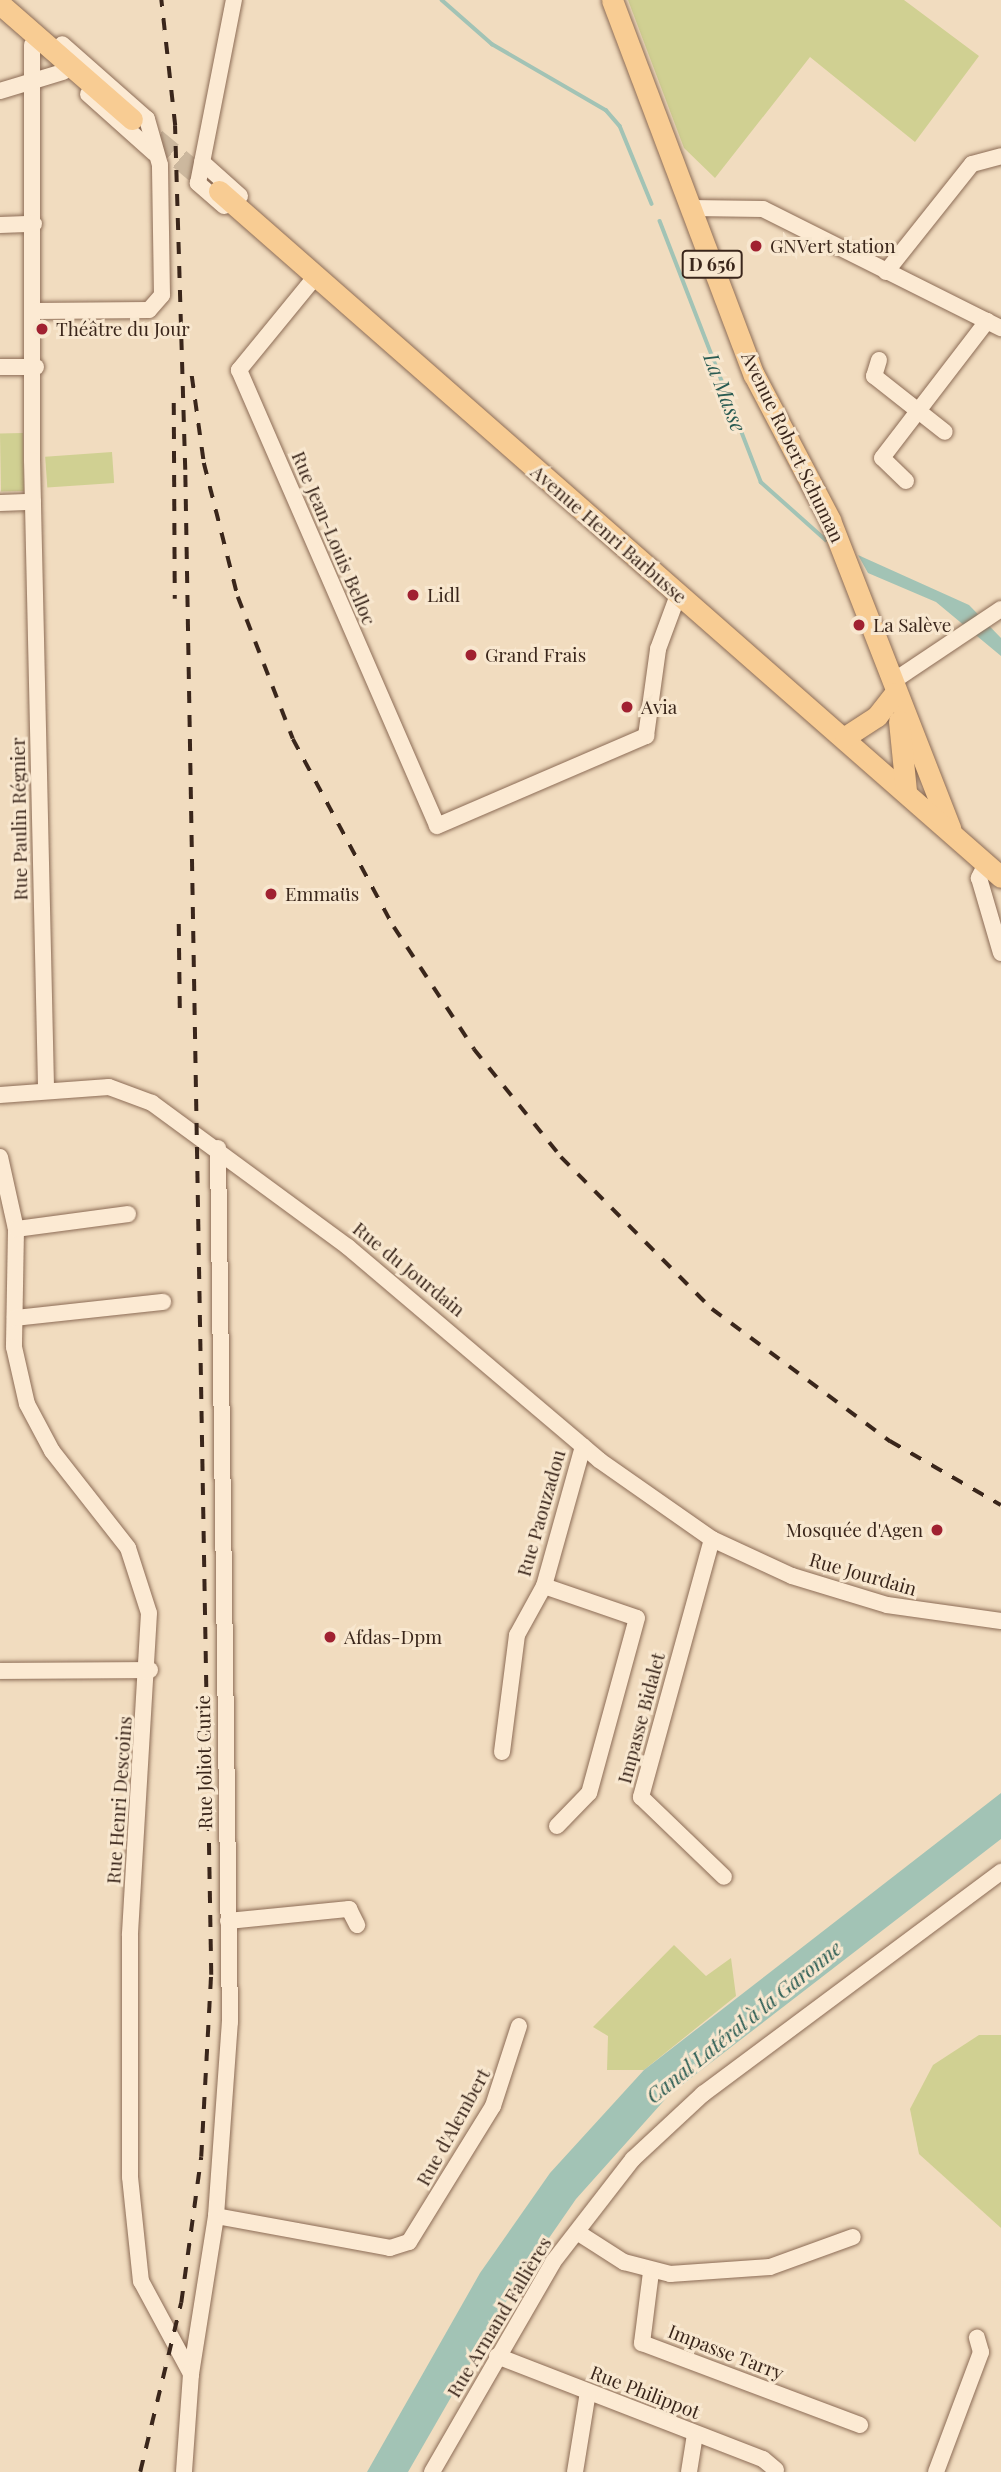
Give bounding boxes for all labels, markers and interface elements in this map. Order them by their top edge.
place label: GNVert station [770,235,896,257]
marker: GNVert station [748,238,764,254]
road number: D 656 [680,250,744,278]
place label: Théâtre du Jour [56,318,190,340]
marker: Théâtre du Jour [34,321,50,337]
street label: Avenue Robert Schuman [737,348,849,546]
water label: La Masse [699,349,753,435]
street label: Rue Jean-Louis Belloc [287,448,381,628]
street label: Avenue Henri Barbusse [526,460,692,608]
place label: Lidl [427,584,460,606]
marker: Lidl [405,587,421,603]
place label: La Salève [873,614,952,636]
marker: La Salève [851,617,867,633]
place label: Grand Frais [485,644,586,666]
marker: Grand Frais [463,647,479,663]
place label: Avia [641,696,677,718]
marker: Avia [619,699,635,715]
street label: Rue Paulin Régnier [6,737,32,901]
place label: Emmaüs [285,883,359,905]
marker: Emmaüs [263,886,279,902]
street label: Rue du Jourdain [348,1217,470,1321]
street label: Rue Paouzadou [512,1447,570,1579]
place label: Mosquée d'Agen [786,1519,923,1541]
marker: Mosquée d'Agen [929,1522,945,1538]
street label: Rue Jourdain [807,1548,919,1600]
place label: Afdas-Dpm [344,1626,442,1648]
marker: Afdas-Dpm [322,1629,338,1645]
street label: Impasse Bidalet [613,1650,669,1786]
street label: Rue Joliot Curie [191,1695,217,1829]
street label: Rue Henri Descoins [102,1715,136,1885]
water label: Canal Latéral à la Garonne [640,1934,846,2108]
street label: Rue d'Alembert [411,2064,495,2190]
street label: Rue Armand Fallières [442,2232,556,2402]
street label: Impasse Tarry [665,2319,787,2385]
street label: Rue Philippot [587,2361,703,2423]

